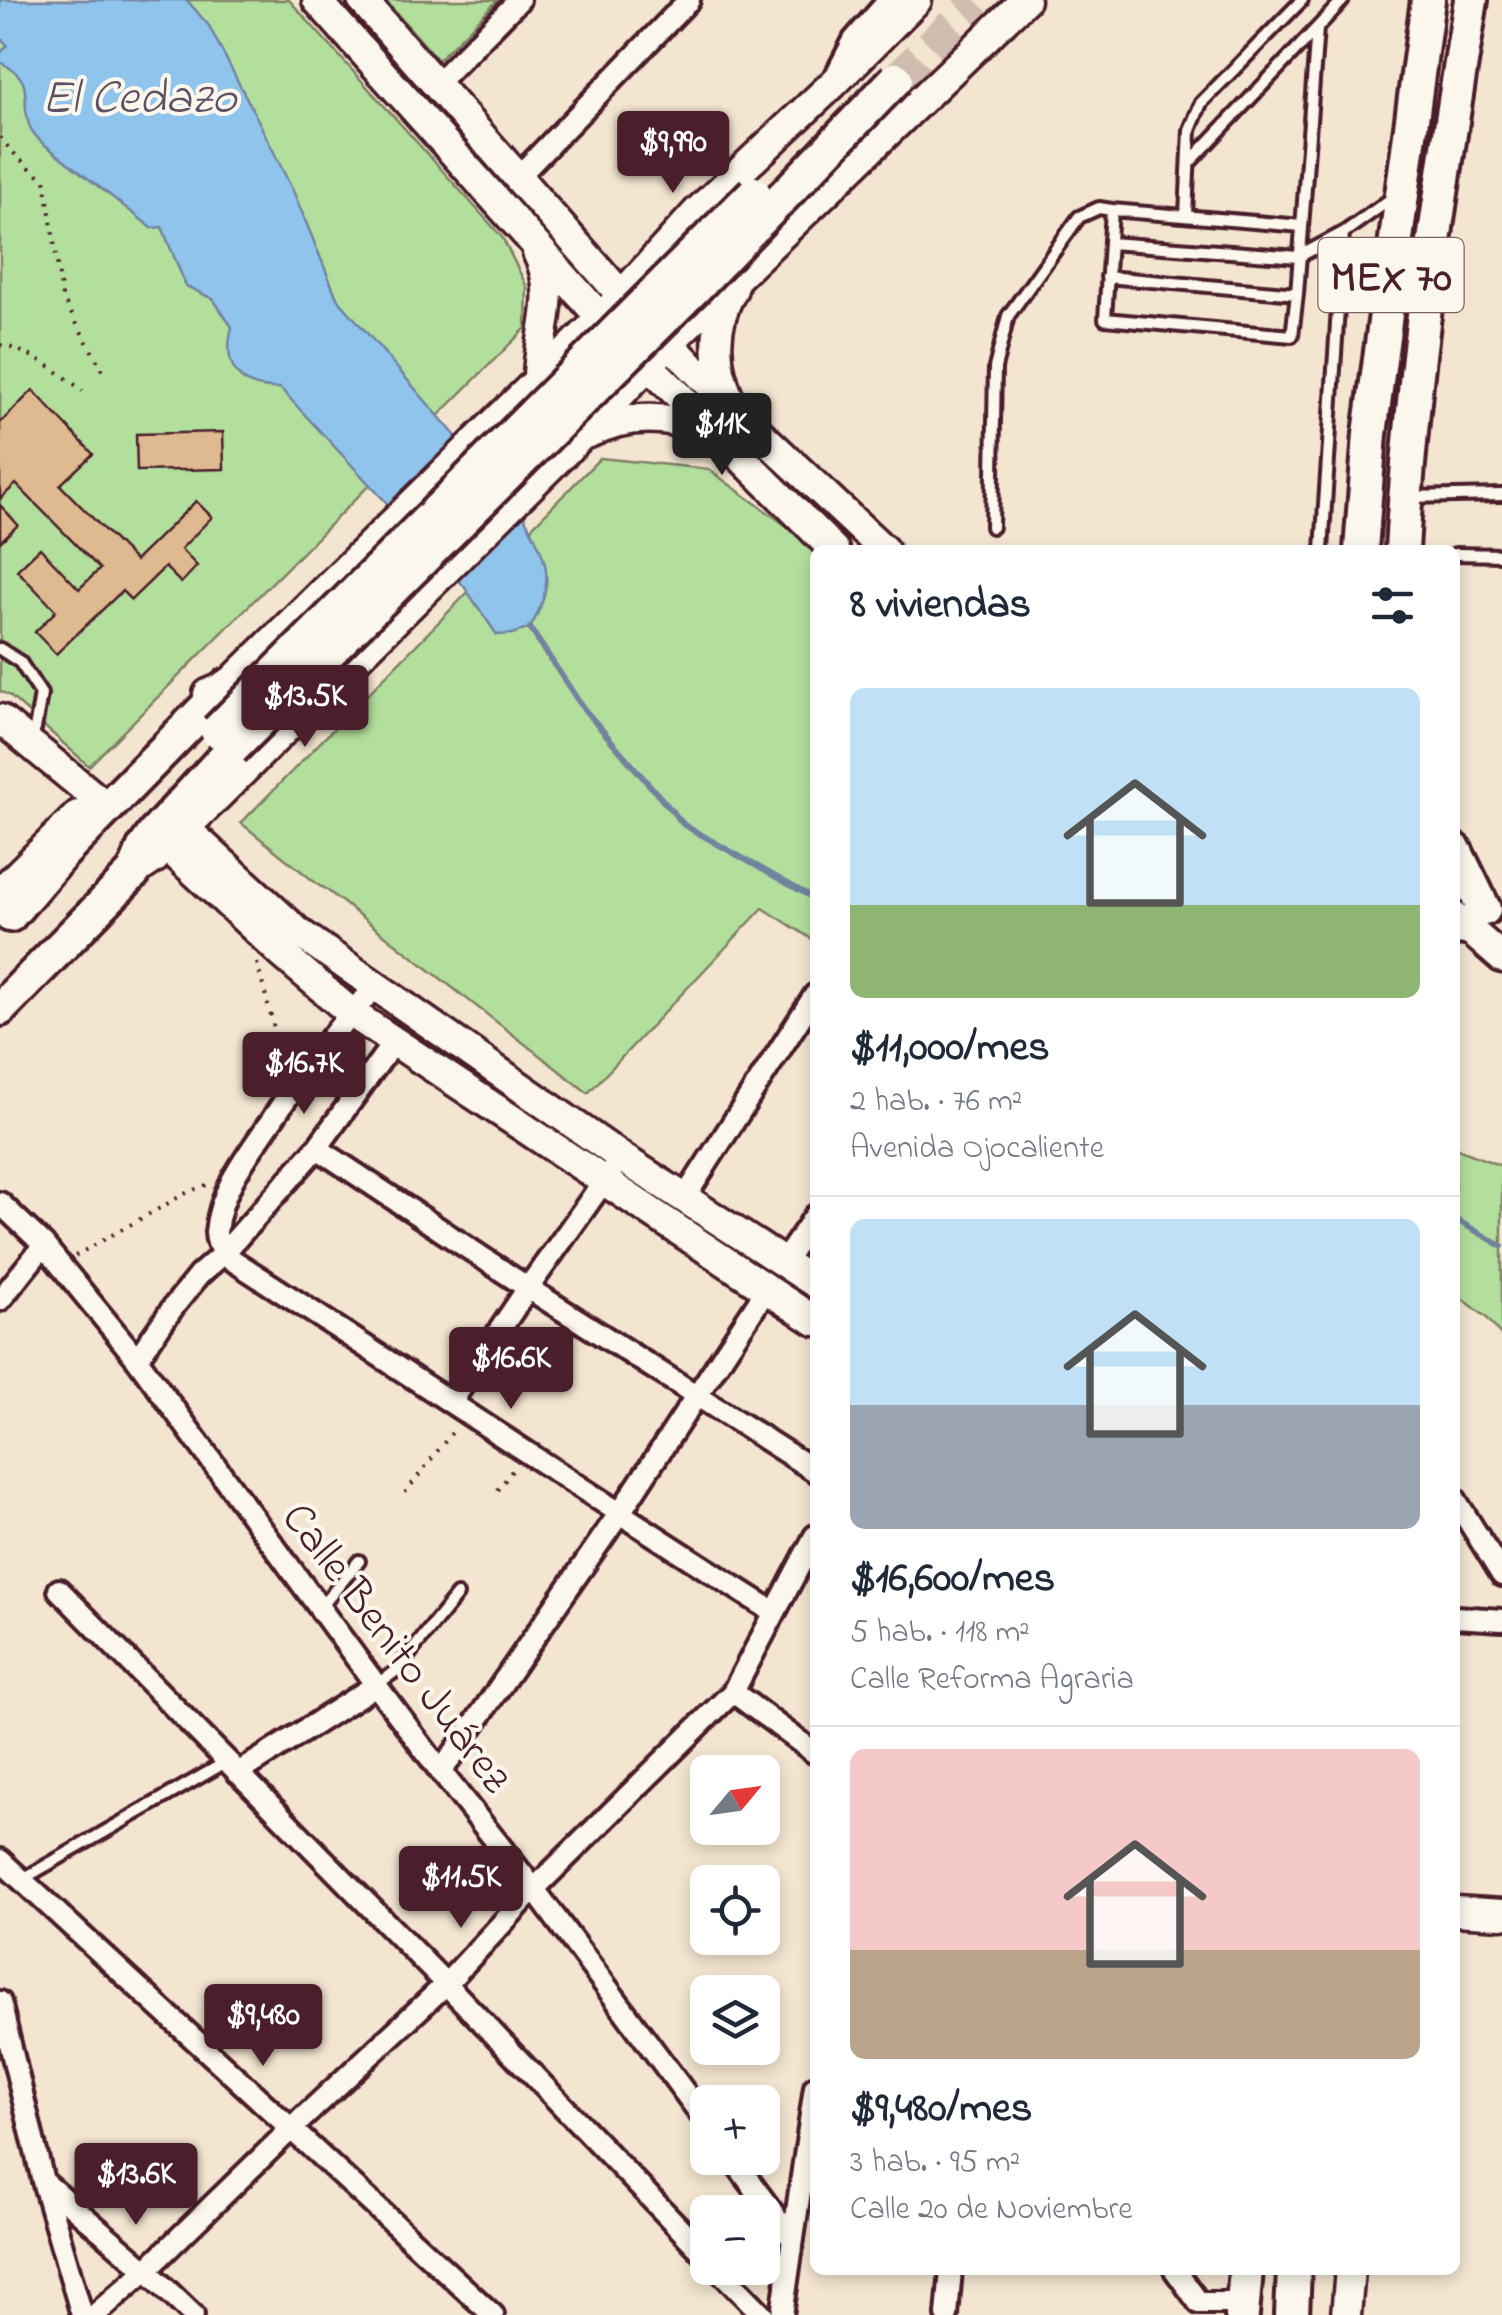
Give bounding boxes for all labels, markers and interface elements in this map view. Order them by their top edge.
water label: El Cedazo [42,65,239,135]
pin: $9,990 [592,111,754,196]
text: $9,990 [639,120,707,167]
road number: MEX 70 [1318,238,1464,312]
pin: $11K [663,393,781,478]
text: $11K [694,402,750,449]
text: 8 viviendas [850,575,1031,636]
icon: filters [1365,578,1420,633]
pin: $13.5K [224,665,386,750]
text: $13.5K [263,674,347,721]
icon: home [1045,753,1225,933]
text: $11,000/mes [850,1018,1050,1079]
pin: $16.7K [223,1032,385,1117]
text: $16.7K [265,1041,343,1088]
text: 2 hab. · 76 m² [850,1079,1022,1126]
text: Avenida Ojocaliente [850,1126,1104,1173]
icon: home [1045,1284,1225,1464]
pin: $16.6K [430,1327,592,1412]
text: $16.6K [471,1336,551,1383]
street label: Calle Benito Juárez [264,1490,527,1808]
text: $16,600/mes [850,1549,1055,1610]
text: 5 hab. · 118 m² [850,1610,1030,1657]
text: Calle Reforma Agraria [850,1657,1134,1704]
north arrow [690,1755,780,1845]
map controls [690,1755,780,2285]
icon: home [1045,1814,1225,1994]
pin: $11.5K [380,1846,542,1931]
text: $11.5K [421,1855,501,1902]
button: locate [690,1865,780,1955]
button: layers [690,1975,780,2065]
pin: $9,480 [182,1984,344,2069]
text: $9,480 [226,1993,300,2040]
text: $9,480/mes [850,2079,1032,2140]
button: + [690,2085,780,2175]
text: 3 hab. · 95 m² [850,2140,1020,2187]
pin: $13.6K [55,2143,217,2228]
text: $13.6K [97,2152,175,2199]
text: Calle 20 de Noviembre [850,2187,1133,2234]
button: − [690,2195,780,2285]

